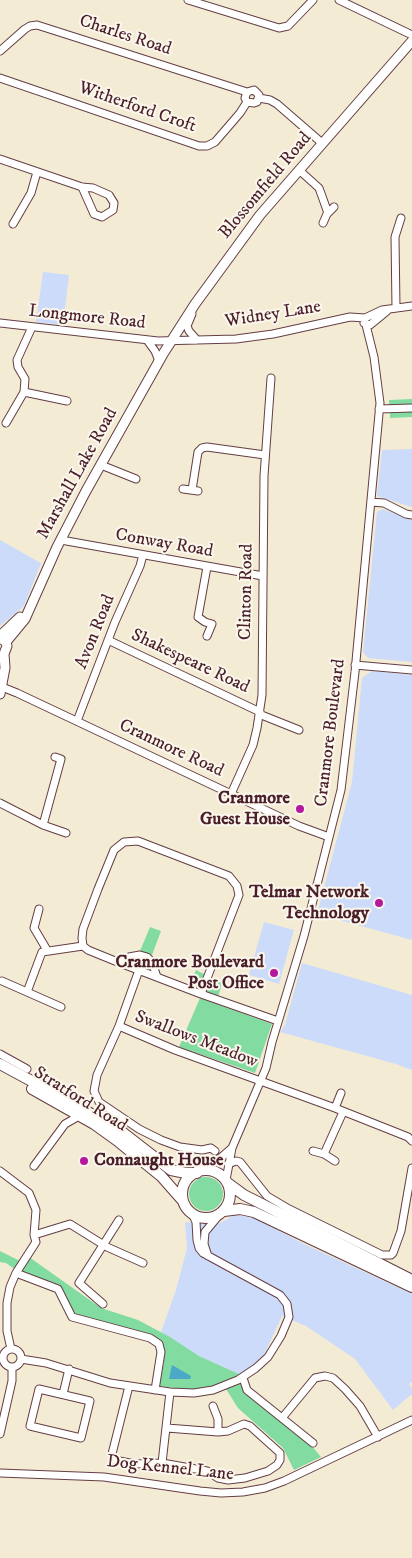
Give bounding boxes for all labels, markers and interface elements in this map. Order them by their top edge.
street label: Charles Road [76,11,174,61]
street label: Witherford Croft [75,78,199,138]
street label: Blossomfield Road [215,128,317,244]
street label: Widney Lane [224,297,322,333]
street label: Longmore Road [28,301,146,335]
street label: Marshall Lake Road [33,405,123,543]
street label: Conway Road [113,525,215,563]
street label: Clinton Road [235,544,259,640]
street label: Avon Road [71,592,121,672]
street label: Shakespeare Road [127,625,253,699]
street label: Cranmore Boulevard [311,658,351,808]
street label: Cranmore Road [115,715,227,783]
place label: Cranmore Guest House [200,788,290,831]
marker: Cranmore Guest House [294,803,306,815]
place label: Telmar Network Technology [249,882,369,924]
marker: Telmar Network Technology [373,897,385,909]
place label: Cranmore Boulevard Post Office [115,952,264,994]
marker: Cranmore Boulevard Post Office [268,967,280,979]
street label: Swallows Meadow [132,1007,260,1073]
street label: Stratford Road [29,1063,131,1137]
place label: Connaught House [94,1150,223,1172]
marker: Connaught House [78,1155,90,1167]
street label: Dog Kennel Lane [105,1452,235,1486]

